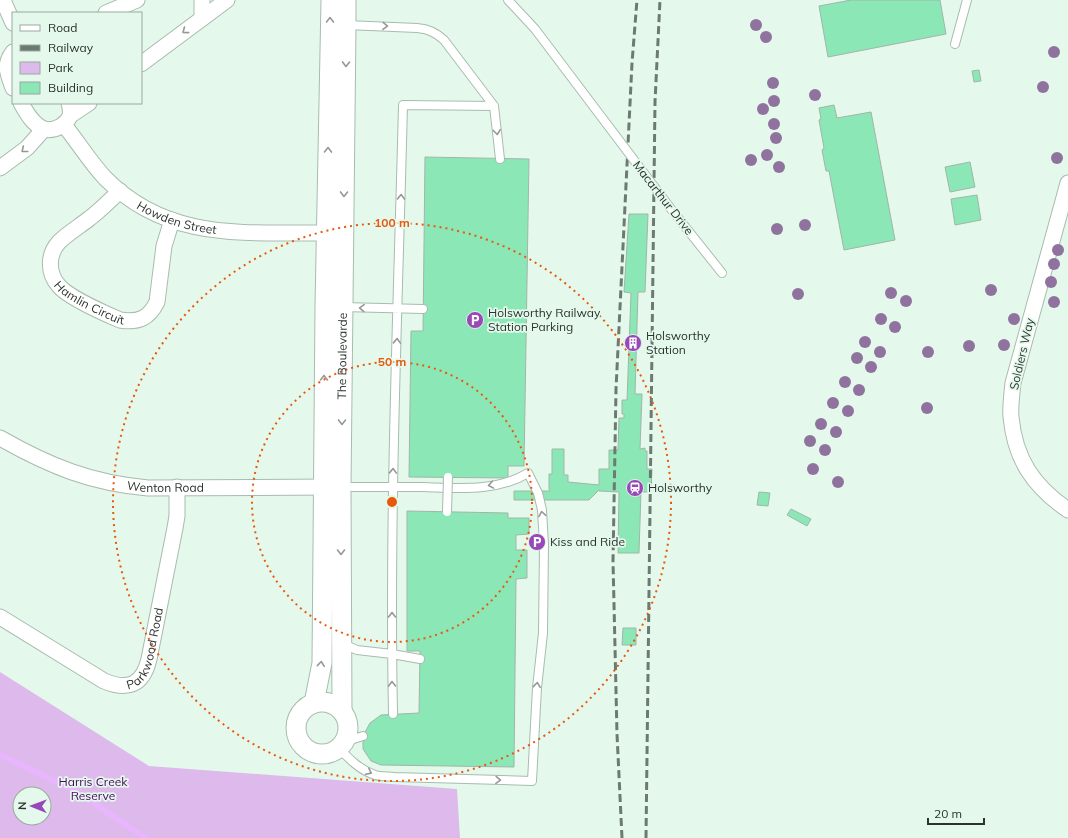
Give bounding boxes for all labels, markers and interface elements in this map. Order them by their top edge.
legend [12,12,142,104]
one-way arrow [326,17,335,23]
text: Road [48,20,77,35]
one-way arrow [382,22,388,31]
one-way arrow [182,27,189,34]
text: Railway [48,40,94,55]
text: Park [48,60,74,75]
one-way arrow [342,61,350,67]
text: Building [48,80,93,95]
one-way arrow [492,129,501,135]
one-way arrow [21,146,28,153]
one-way arrow [324,147,332,153]
street label: Macarthur Drive [630,158,697,238]
one-way arrow [340,191,348,197]
one-way arrow [397,194,405,200]
street label: Howden Street [134,198,218,237]
text: 100 m [374,215,410,230]
street label: Hamlin Circuit [51,278,125,328]
one-way arrow [359,304,365,312]
place label: Holsworthy Railway Station Parking [488,305,601,334]
parking icon: Holsworthy Railway Station Parking [465,310,485,330]
street label: The Boulevarde [334,313,350,399]
street label: Soldiers Way [1006,316,1037,391]
place label: Holsworthy Station [646,328,711,357]
building icon: Holsworthy Station [623,333,643,353]
one-way arrow [393,338,402,344]
text: 50 m [378,354,406,369]
one-way arrow [320,375,328,381]
one-way arrow [338,419,346,425]
one-way arrow [389,468,398,474]
street label: Wenton Road [126,478,204,495]
station icon: Holsworthy [625,478,645,498]
place label: Holsworthy [648,480,713,495]
one-way arrow [488,481,494,489]
centre of rings [385,495,399,509]
one-way arrow [538,511,547,517]
parking icon: Kiss and Ride [527,532,547,552]
place label: Kiss and Ride [550,534,625,549]
one-way arrow [337,549,345,555]
street label: Parkwood Road [125,606,166,692]
one-way arrow [388,612,396,618]
one-way arrow [316,661,325,667]
one-way arrow [388,681,397,687]
one-way arrow [532,682,541,688]
one-way arrow [365,767,372,775]
park label: Harris Creek Reserve [59,774,128,803]
one-way arrow [495,776,501,784]
north arrow [12,786,52,826]
scale bar [928,800,984,826]
text: N [15,802,29,810]
text: 20 m [934,806,962,821]

